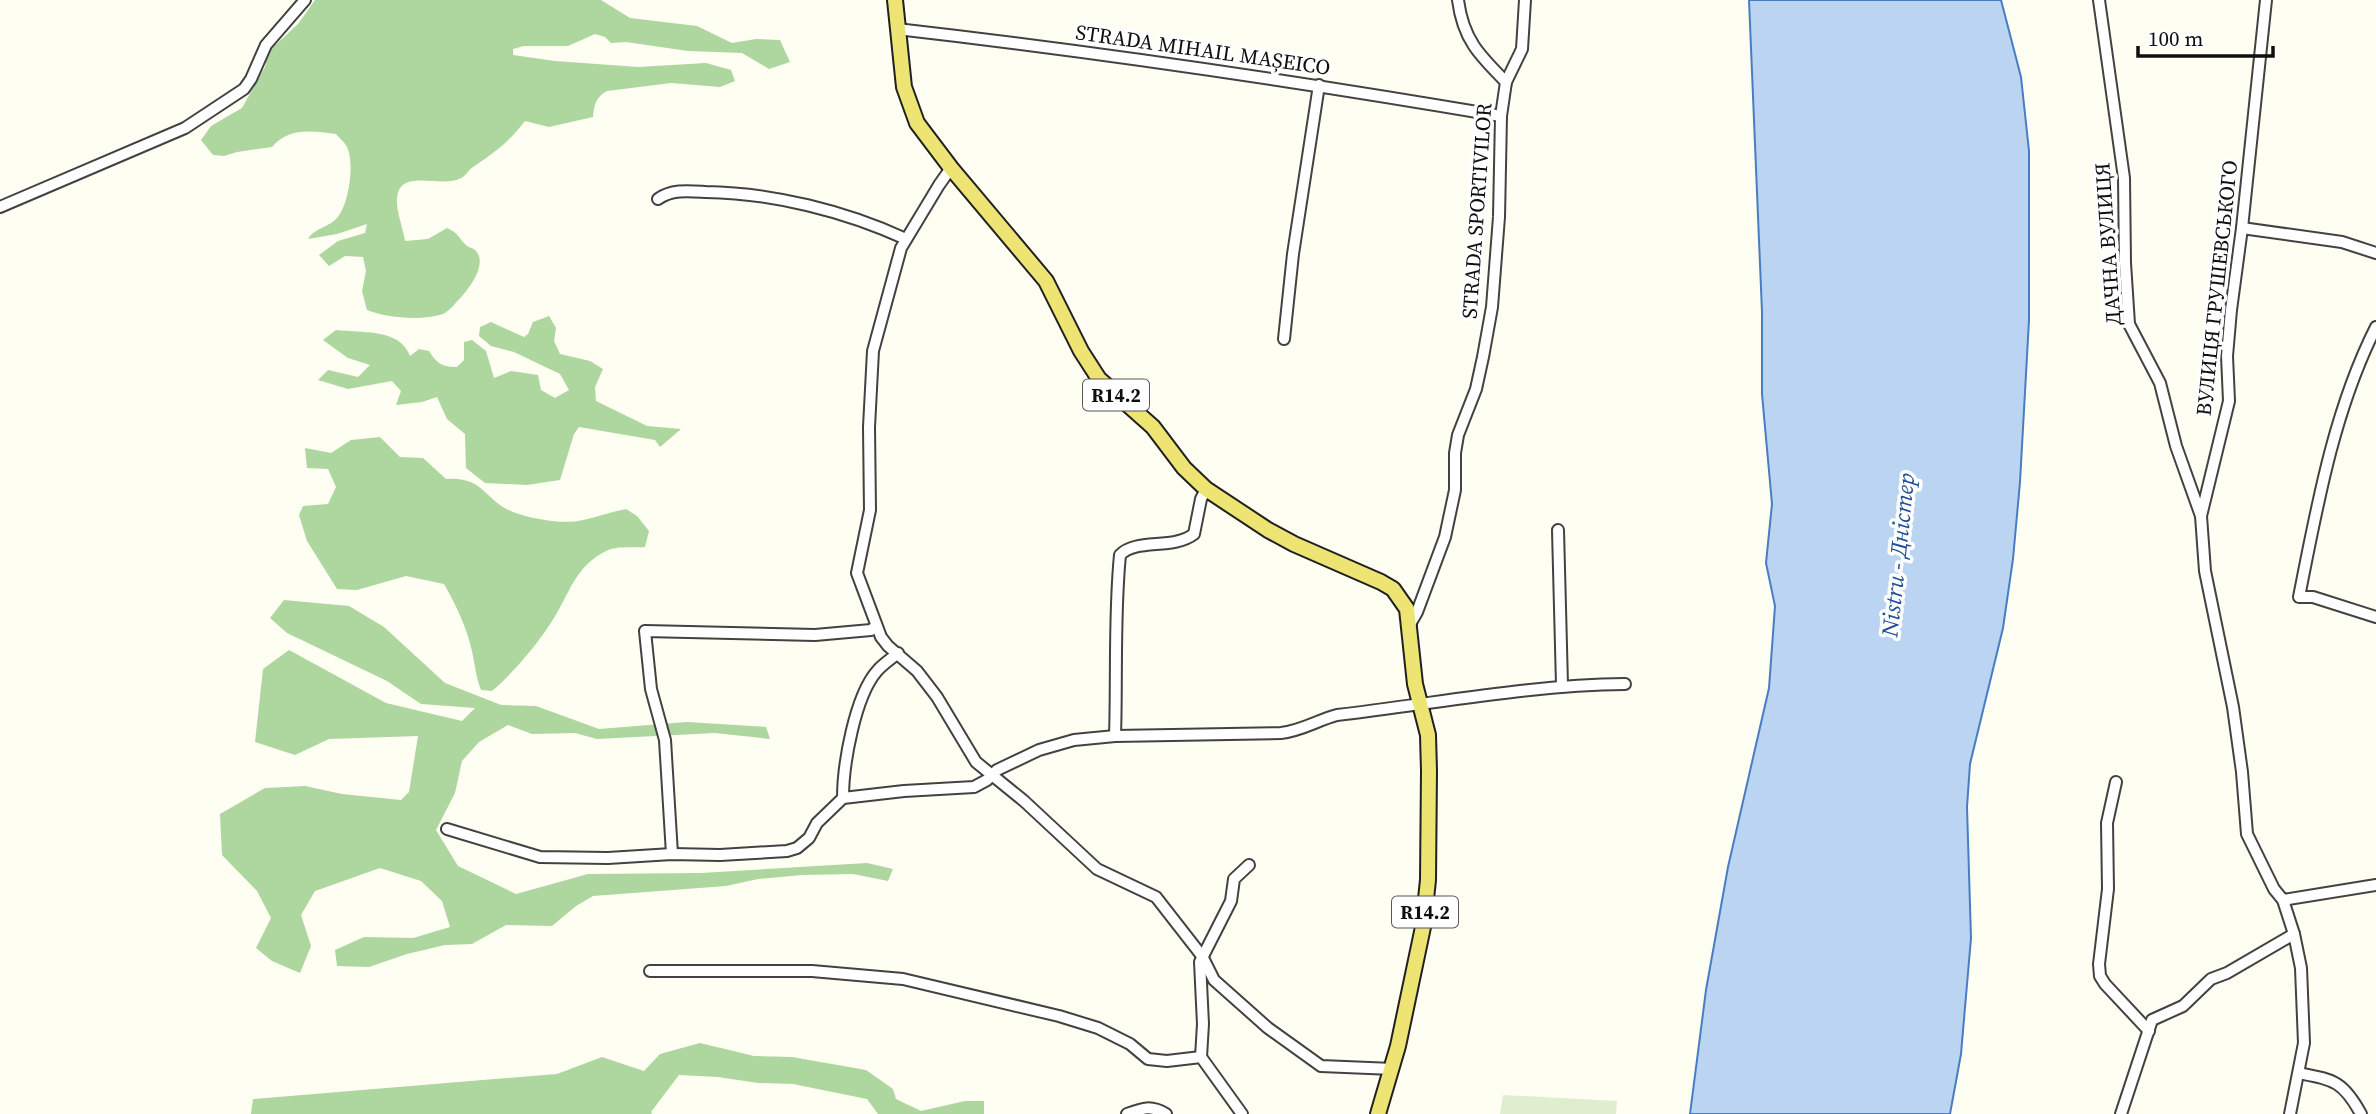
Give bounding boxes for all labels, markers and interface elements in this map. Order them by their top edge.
scale bar [2138,14,2273,58]
street label: STRADA MIHAIL MAȘEICO [1074,17,1332,82]
text: 100 m [2148,24,2203,53]
street label: STRADA SPORTIVILOR [1454,102,1499,320]
street label: ВУЛИЦЯ ГРУШЕВСЬКОГО [2189,159,2244,417]
street label: ДАЧНА ВУЛИЦЯ [2087,162,2128,326]
road number: R14.2 [1083,380,1149,410]
water label: Nistru - Дністер [1873,471,1923,639]
road number: R14.2 [1392,896,1458,928]

